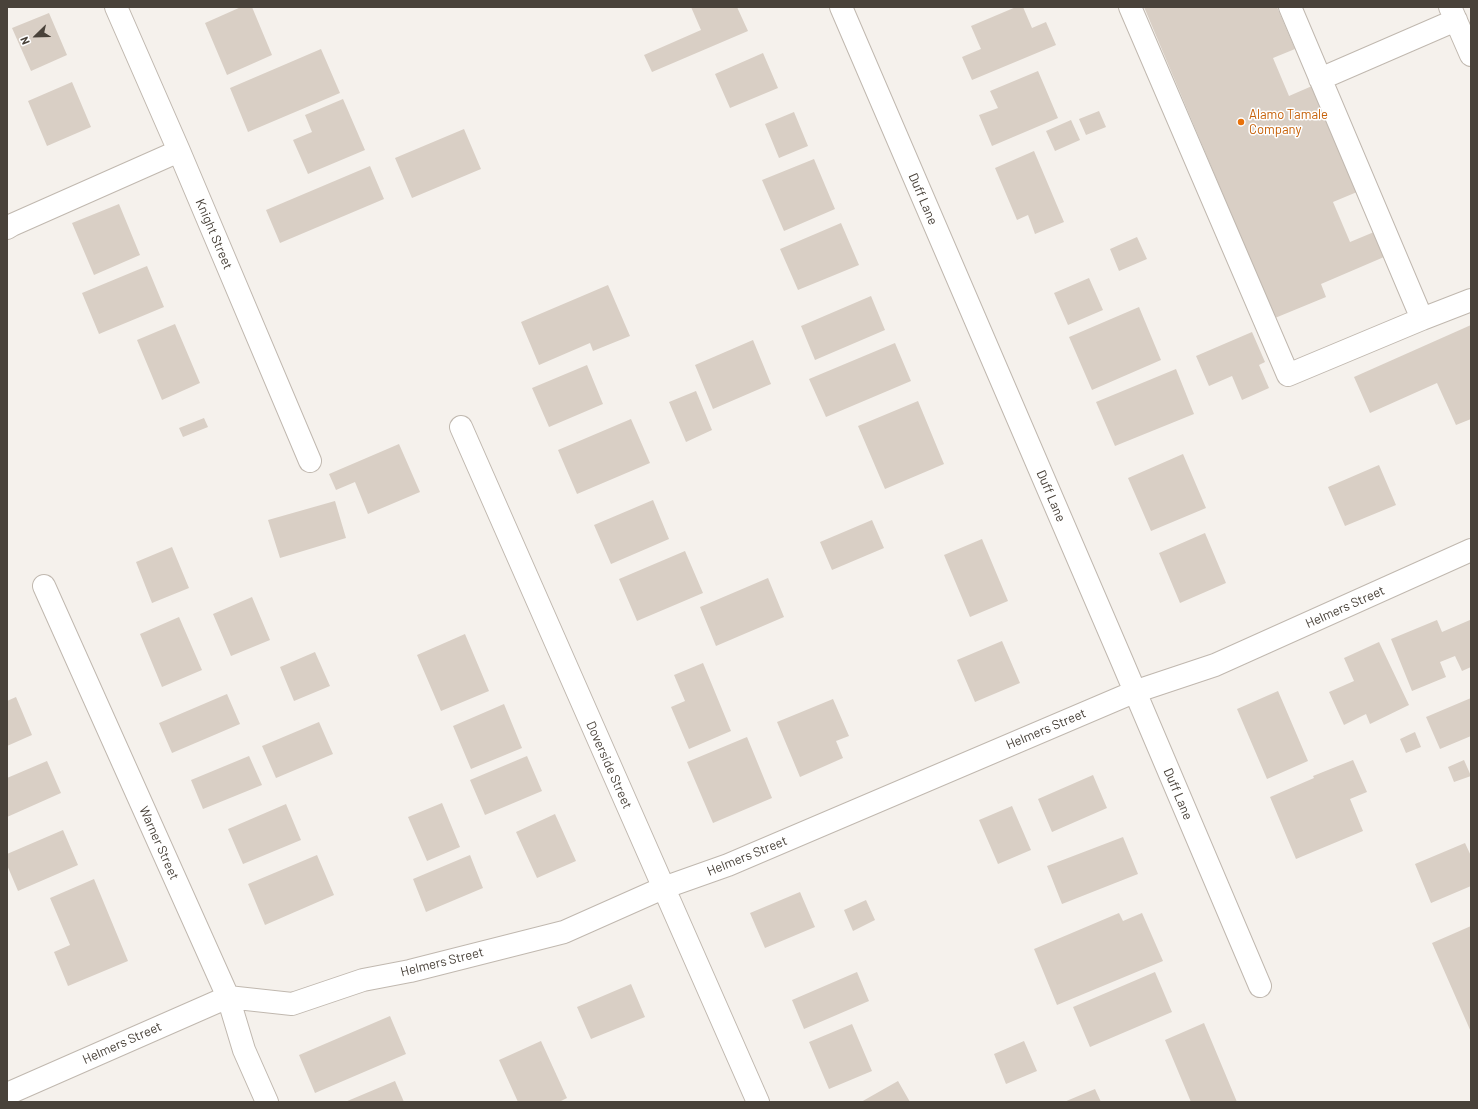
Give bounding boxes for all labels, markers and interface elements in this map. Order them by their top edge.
north arrow [16,16,56,56]
text: N [17,35,32,47]
place label: Alamo Tamale Company [1249,107,1328,138]
marker: Alamo Tamale Company [1236,117,1246,127]
street label: Duff Lane [905,171,941,227]
street label: Knight Street [192,196,236,272]
street label: Duff Lane [1033,468,1069,524]
street label: Helmers Street [1303,583,1387,631]
street label: Helmers Street [1004,705,1088,753]
street label: Doverside Street [583,719,635,811]
street label: Duff Lane [1160,766,1196,822]
street label: Warner Street [136,804,182,882]
street label: Helmers Street [705,833,789,879]
street label: Helmers Street [399,944,485,980]
street label: Helmers Street [80,1019,164,1067]

